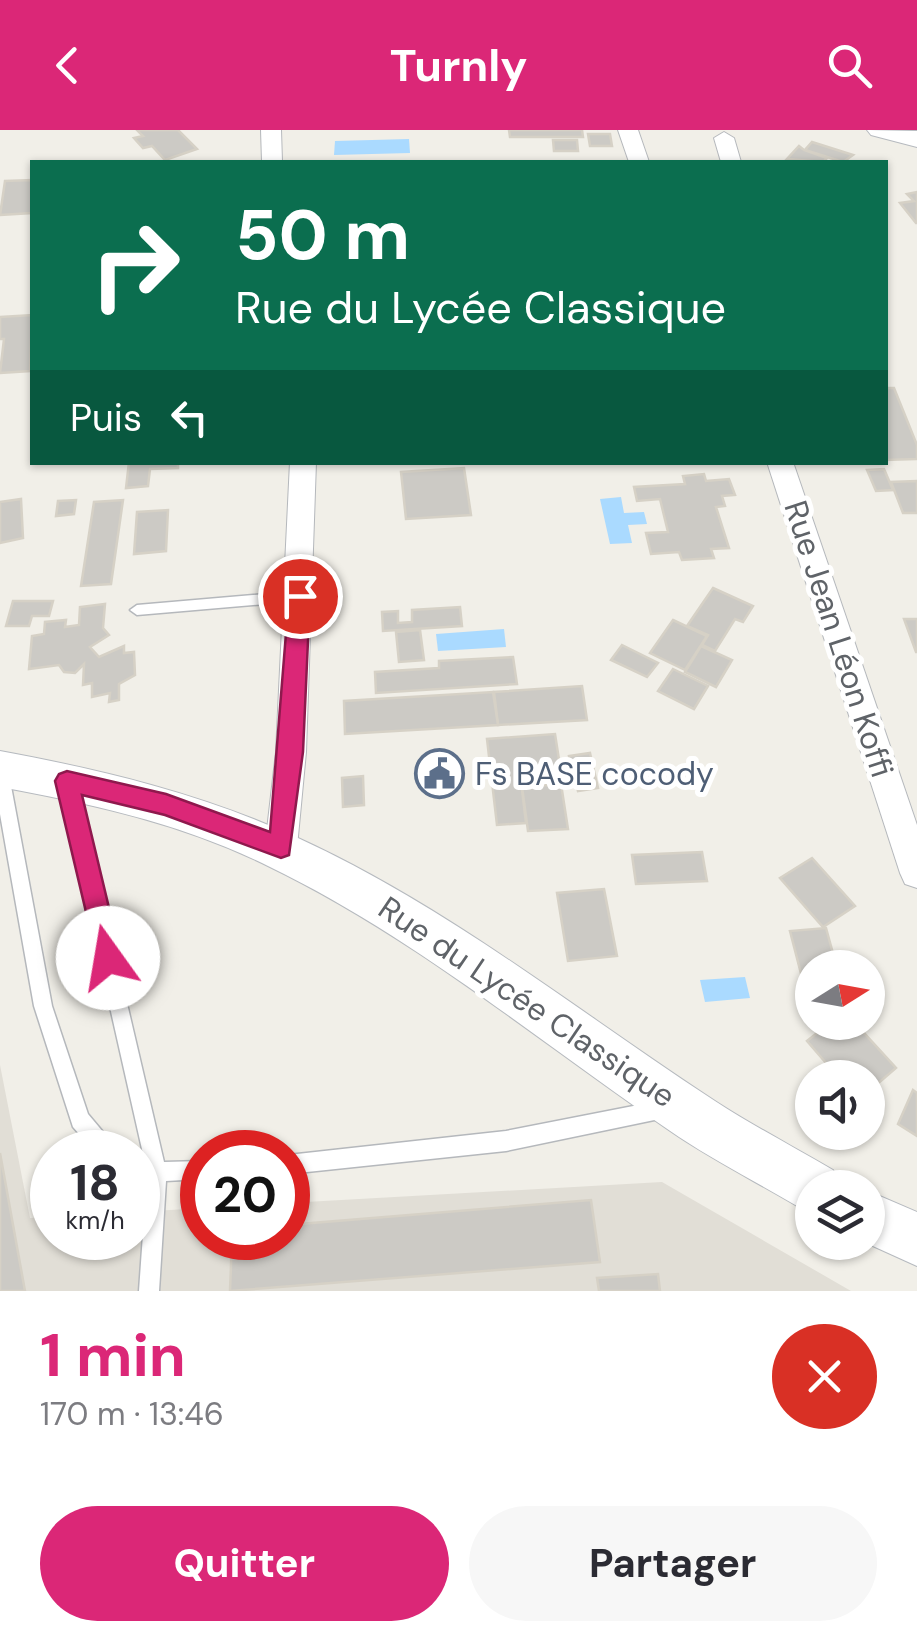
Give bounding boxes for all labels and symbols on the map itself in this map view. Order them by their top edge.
street label: Rue Jean Léon Koffi [774,495,904,783]
pin [258,554,343,639]
public building icon: Fs BASE cocody [414,748,466,800]
place label: Fs BASE cocody [475,753,714,795]
street label: Rue du Lycée Classique [371,887,683,1117]
position arrow [56,906,160,1010]
north arrow [795,950,885,1040]
speed limit sign: 20 [180,1130,310,1260]

